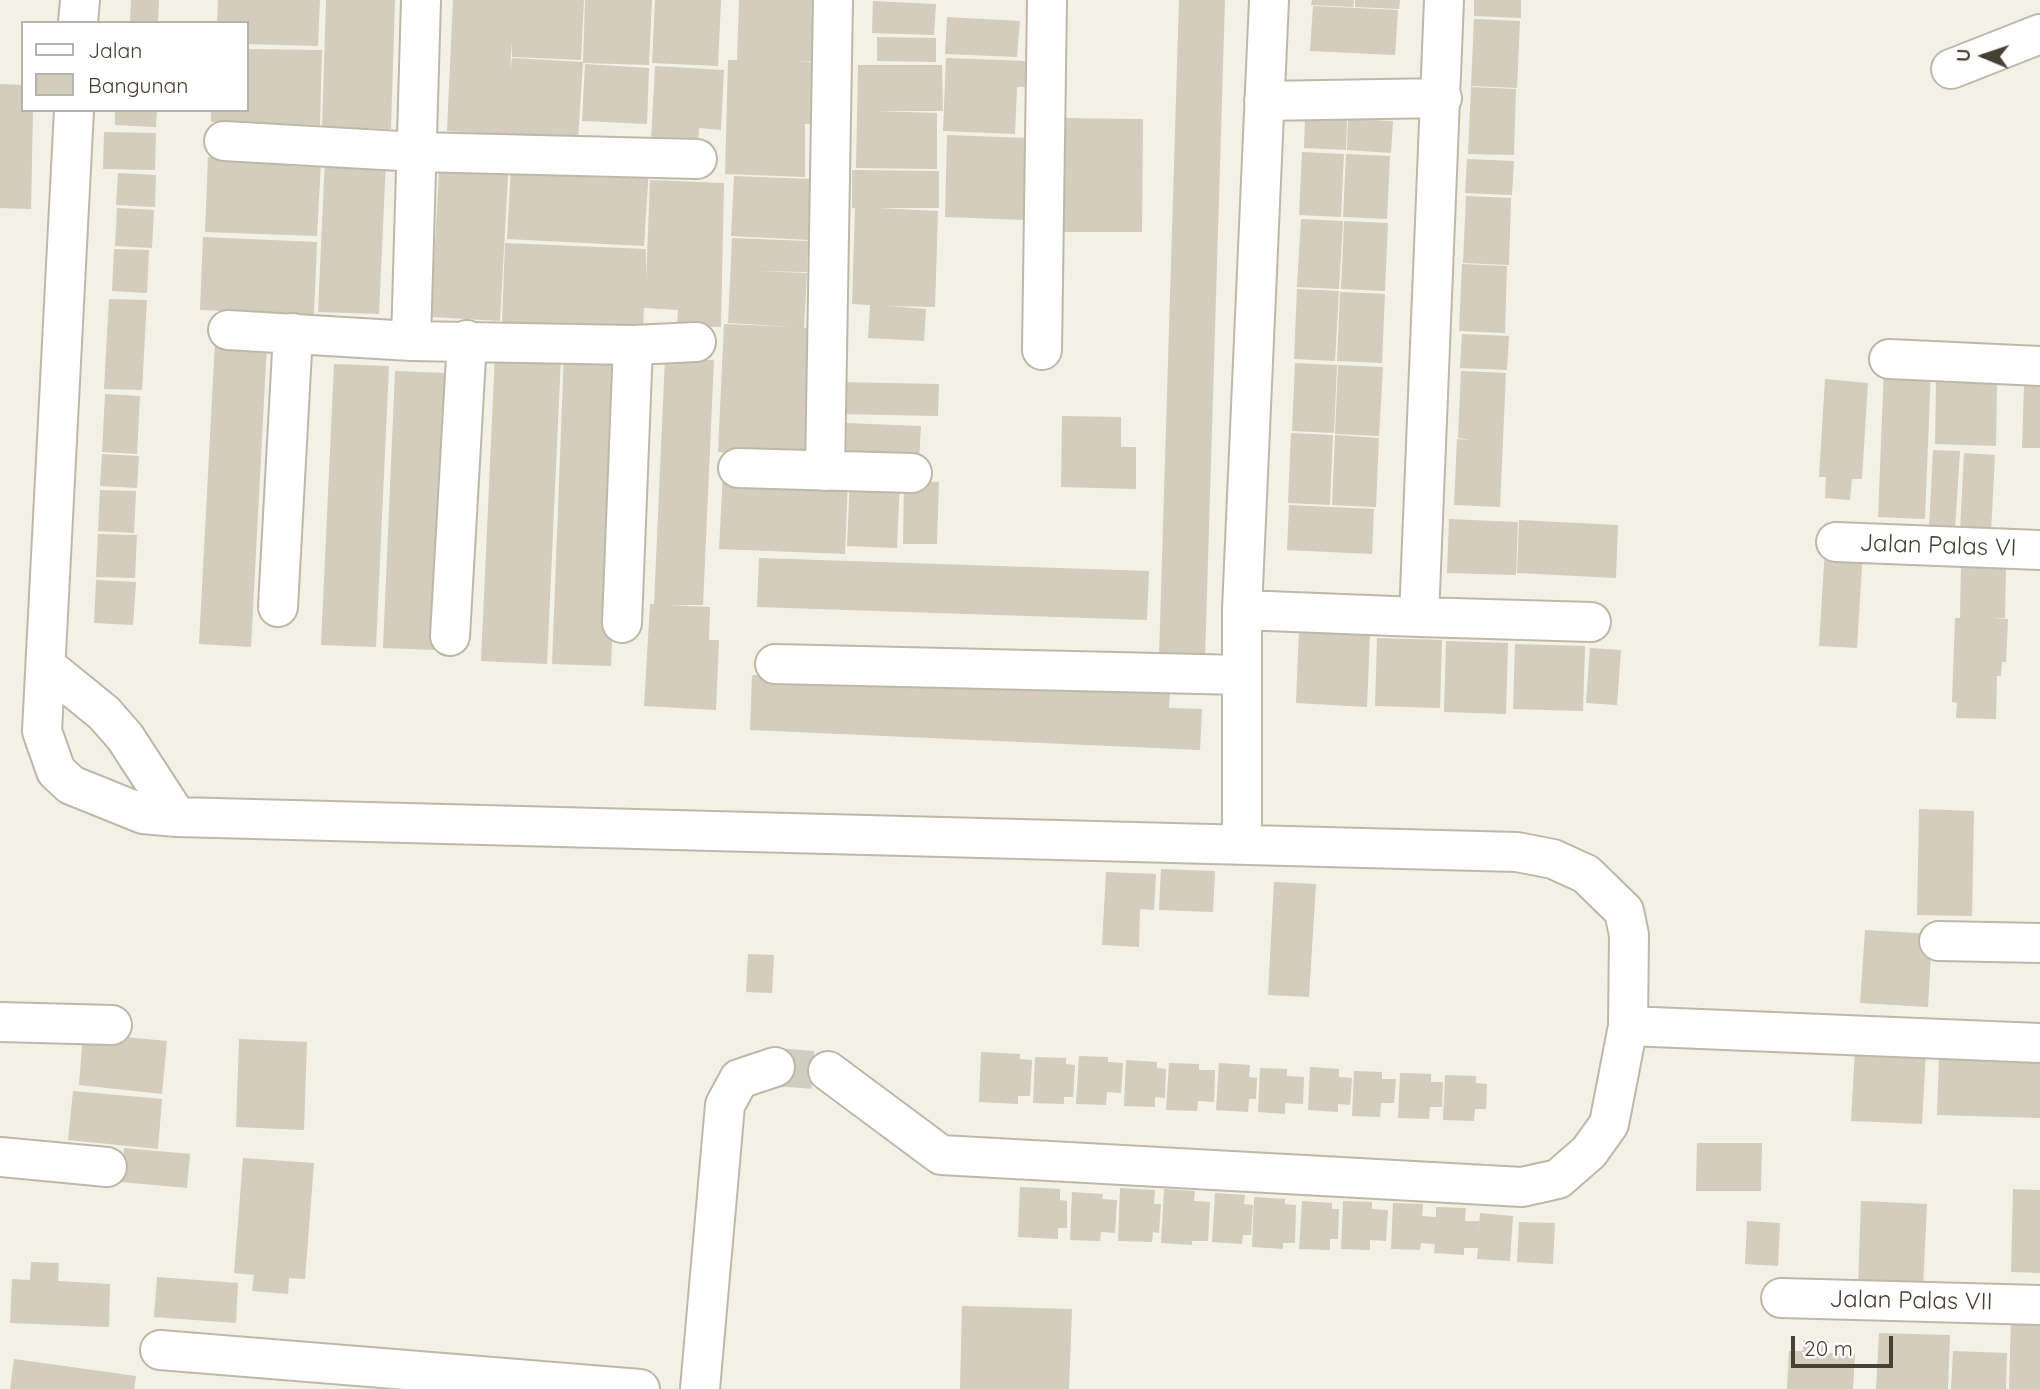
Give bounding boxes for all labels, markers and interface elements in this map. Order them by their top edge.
legend [21,21,248,112]
north arrow [1949,21,2019,91]
text: Jalan [88,37,142,63]
text: U [1951,48,1975,62]
text: Bangunan [88,72,188,98]
street label: Jalan Palas VI [1859,529,2017,563]
street label: Jalan Palas VII [1829,1285,1993,1317]
scale bar [1795,1322,1896,1366]
text: 20 m [1804,1335,1853,1361]

